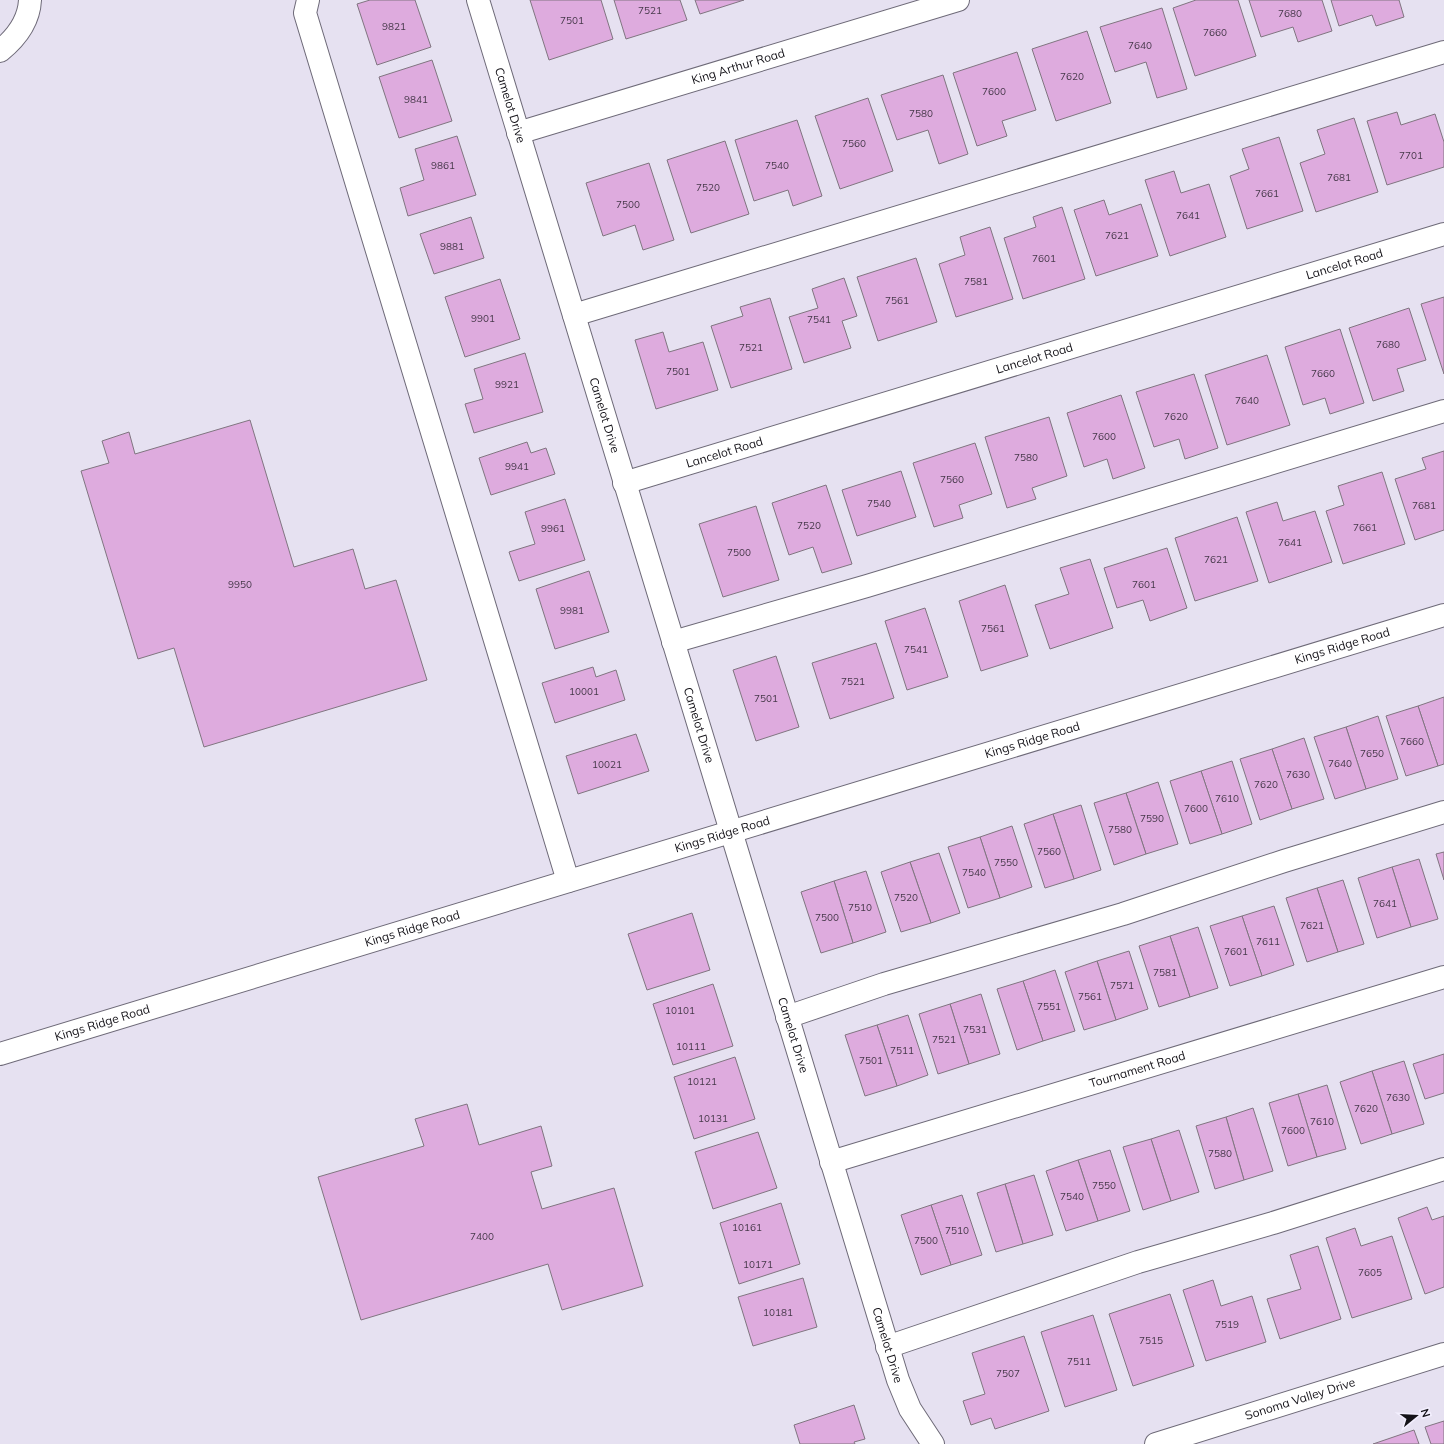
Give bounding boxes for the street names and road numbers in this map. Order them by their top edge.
street label: King Arthur Road [690,45,786,87]
street label: Camelot Drive [492,65,529,145]
street label: Lancelot Road [1304,245,1385,282]
street label: Lancelot Road [994,339,1075,377]
street label: Camelot Drive [586,375,623,455]
street label: Lancelot Road [684,433,765,471]
street label: Kings Ridge Road [1293,624,1392,667]
street label: Camelot Drive [681,685,718,765]
street label: Kings Ridge Road [983,718,1082,761]
street label: Kings Ridge Road [673,812,772,855]
street label: Kings Ridge Road [363,907,462,950]
street label: Camelot Drive [775,995,812,1075]
street label: Kings Ridge Road [53,1001,152,1044]
street label: Tournament Road [1087,1047,1187,1091]
street label: Camelot Drive [869,1305,906,1385]
street label: Sonoma Valley Drive [1243,1374,1357,1423]

